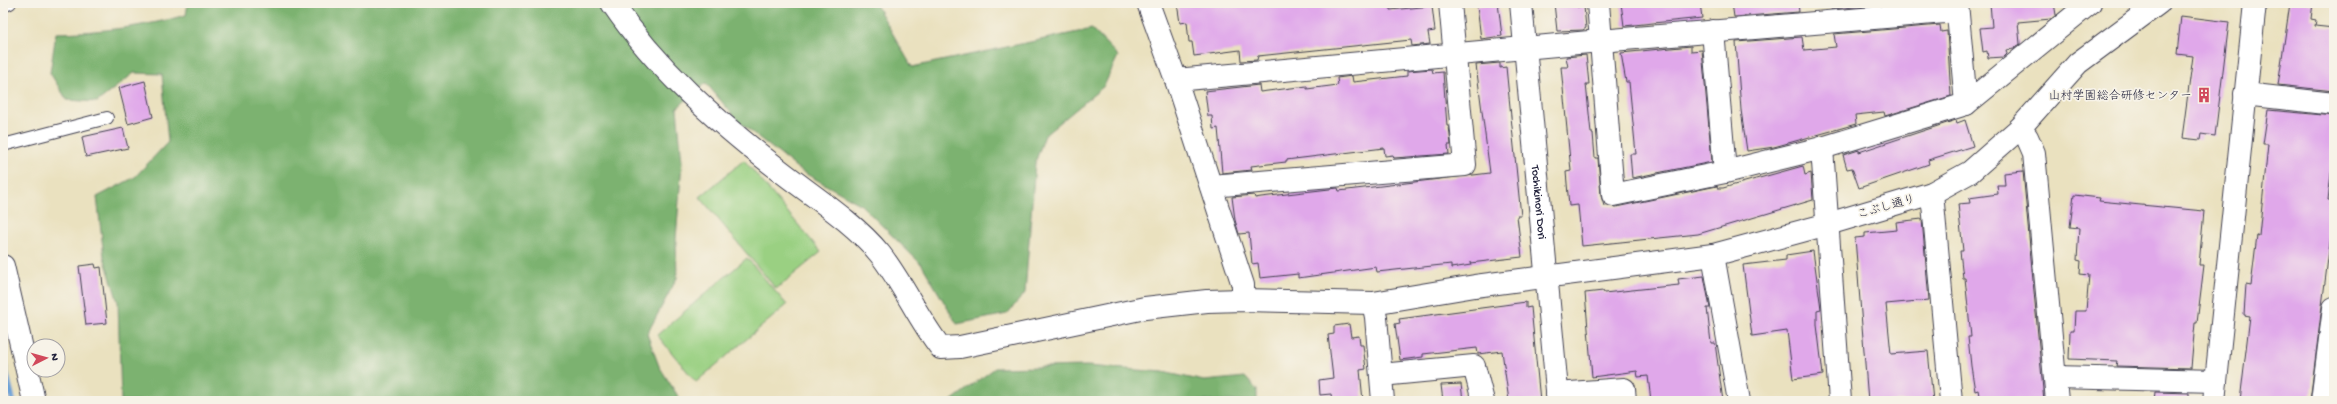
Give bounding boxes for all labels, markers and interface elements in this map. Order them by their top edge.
building icon: 山村学園総合研修センター [2195,86,2213,104]
place label: 山村学園総合研修センター [2048,89,2192,104]
street label: Tochikinori Dori [1527,164,1548,240]
street label: こぶし通り [1856,192,1917,223]
north arrow [26,338,66,378]
text: N [48,353,60,361]

